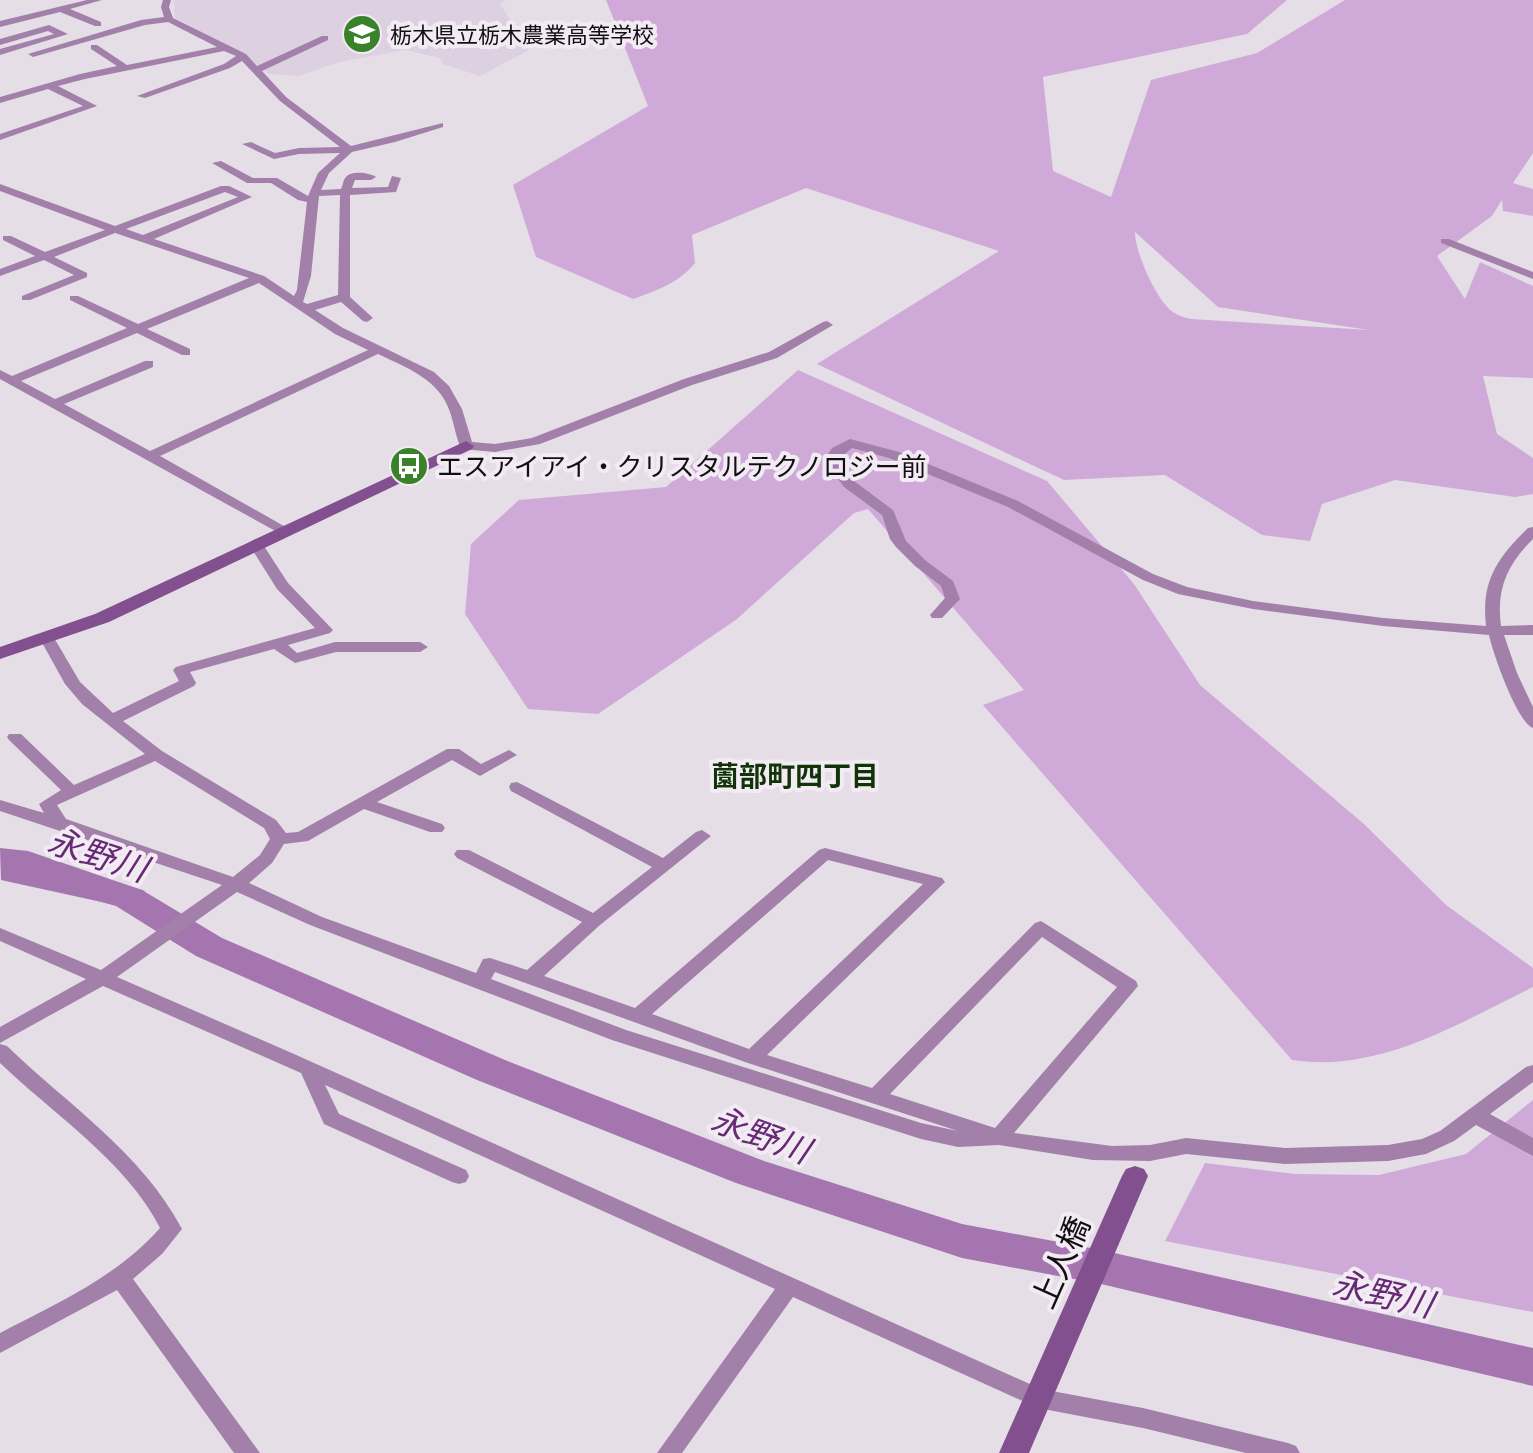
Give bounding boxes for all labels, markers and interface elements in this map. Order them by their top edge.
school or university icon: 栃木県立栃木農業高等学校 [341,13,383,55]
place label: 栃木県立栃木農業高等学校 [390,22,654,47]
bus stop icon: エスアイアイ・クリスタルテクノロジー前 [388,445,430,487]
place label: エスアイアイ・クリスタルテクノロジー前 [437,452,927,481]
district label: 薗部町四丁目 [711,760,879,791]
water label: 永野川 [44,820,155,889]
water label: 永野川 [707,1099,818,1170]
street label: 上人橋 [1024,1211,1096,1313]
water label: 永野川 [1329,1263,1440,1324]

